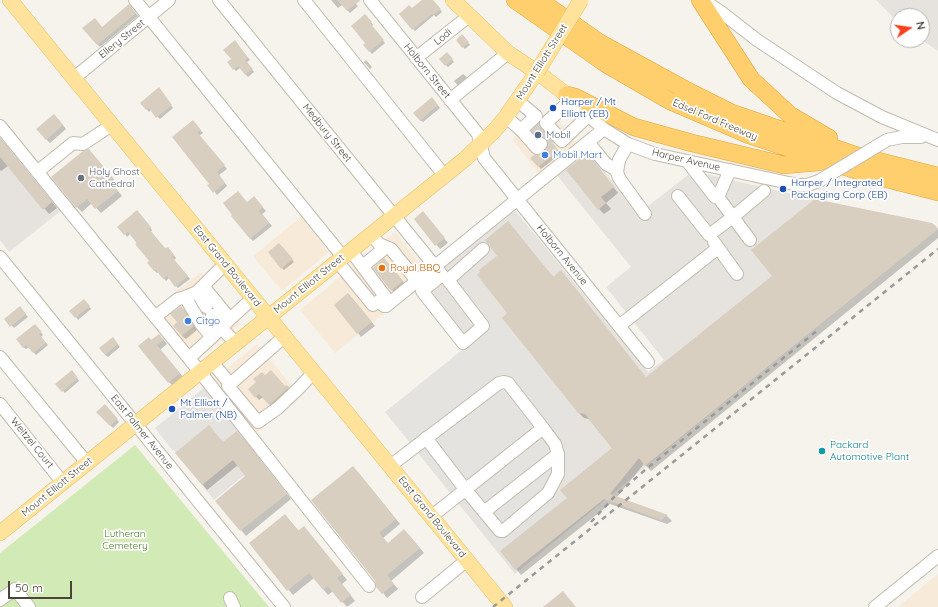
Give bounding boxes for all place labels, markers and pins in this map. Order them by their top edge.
place label: Harper / Mt Elliott (EB) [561,96,616,120]
marker: Harper / Mt Elliott (EB) [548,103,558,113]
place label: Mobil [546,129,571,141]
marker: Mobil [533,130,543,140]
place label: Mobil Mart [553,149,602,161]
marker: Mobil Mart [540,150,550,160]
place label: Holy Ghost Cathedral [89,166,140,190]
marker: Holy Ghost Cathedral [76,173,86,183]
place label: Harper / Integrated Packaging Corp (EB) [791,177,888,200]
marker: Harper / Integrated Packaging Corp (EB) [778,184,788,194]
place label: Royal BBQ [390,262,440,274]
marker: Royal BBQ [377,263,387,273]
place label: Citgo [196,315,220,327]
marker: Citgo [183,316,193,326]
place label: Mt Elliott / Palmer (NB) [180,397,237,420]
marker: Mt Elliott / Palmer (NB) [167,404,177,414]
place label: Packard Automotive Plant [830,439,909,462]
marker: Packard Automotive Plant [817,446,827,456]

